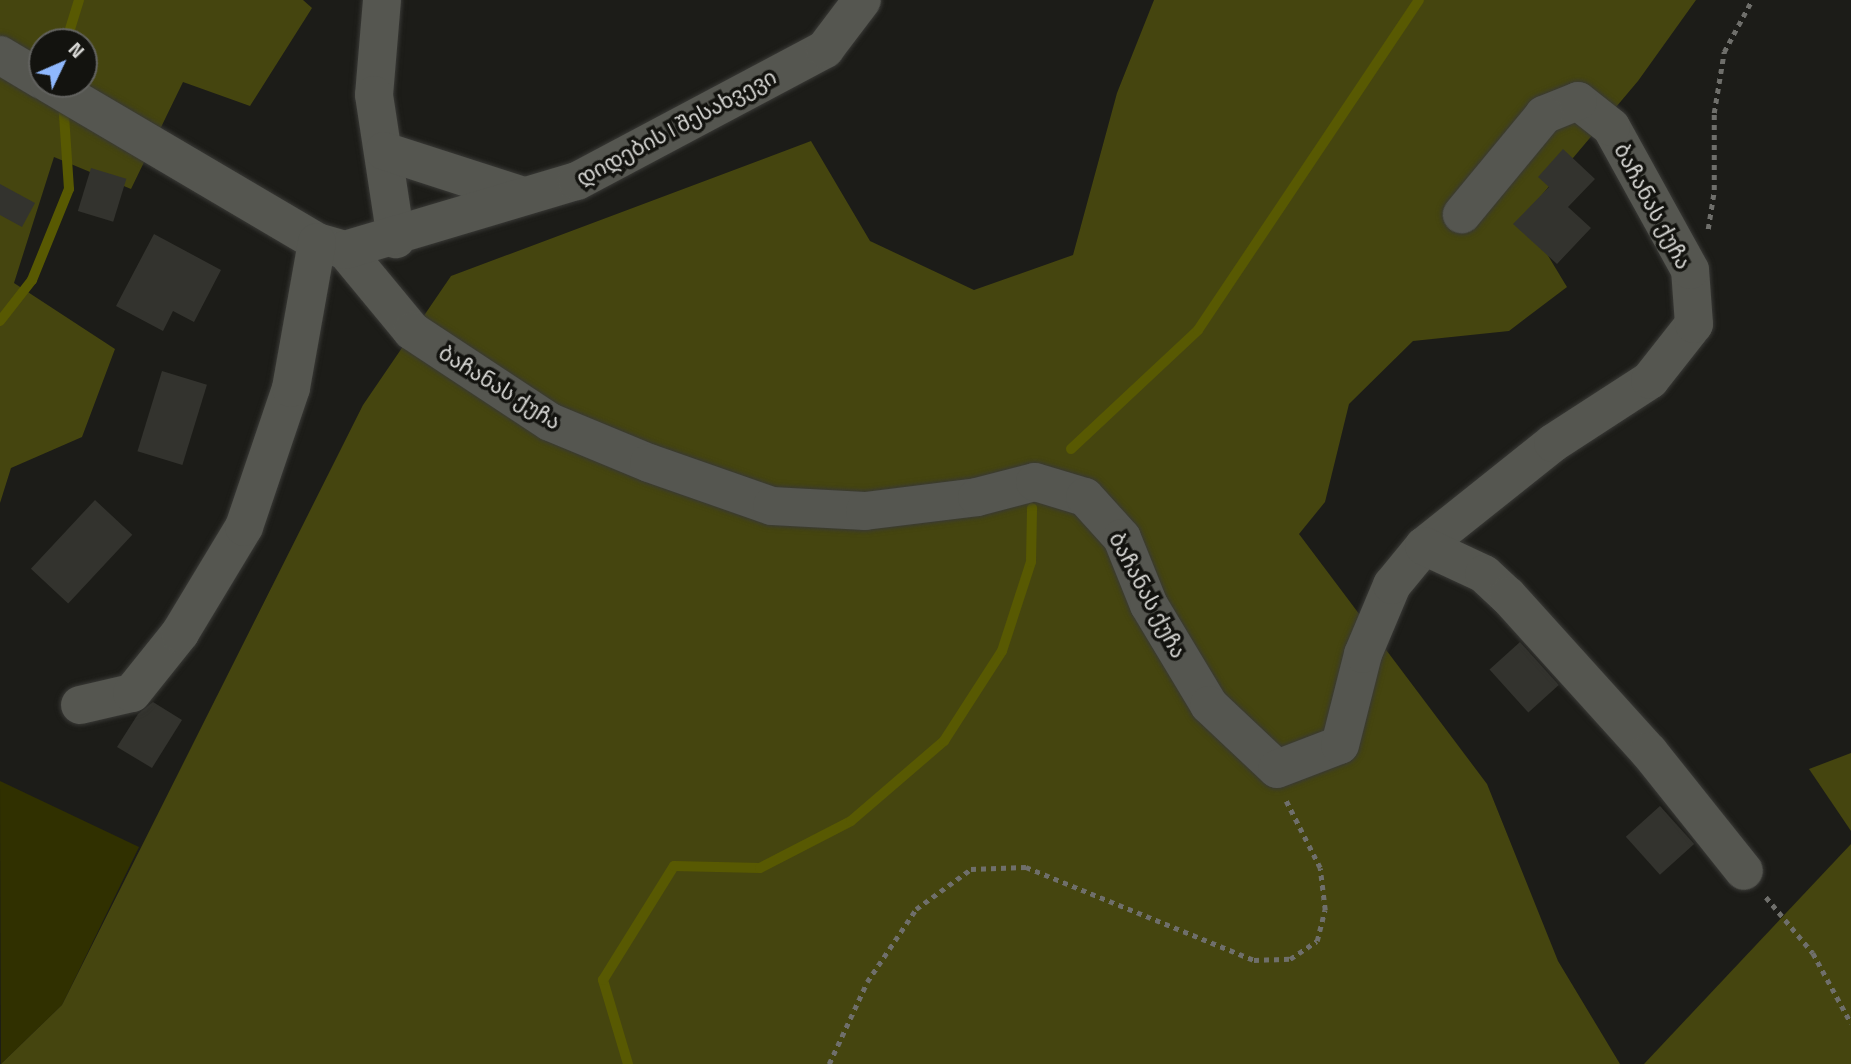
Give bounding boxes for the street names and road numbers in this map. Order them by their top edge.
street label: დიდების I შესახვევი [572,64,780,190]
street label: ბაჩანას ქუჩა [1609,139,1697,273]
street label: ბაჩანას ქუჩა [434,340,566,434]
street label: ბაჩანას ქუჩა [1104,528,1192,662]

